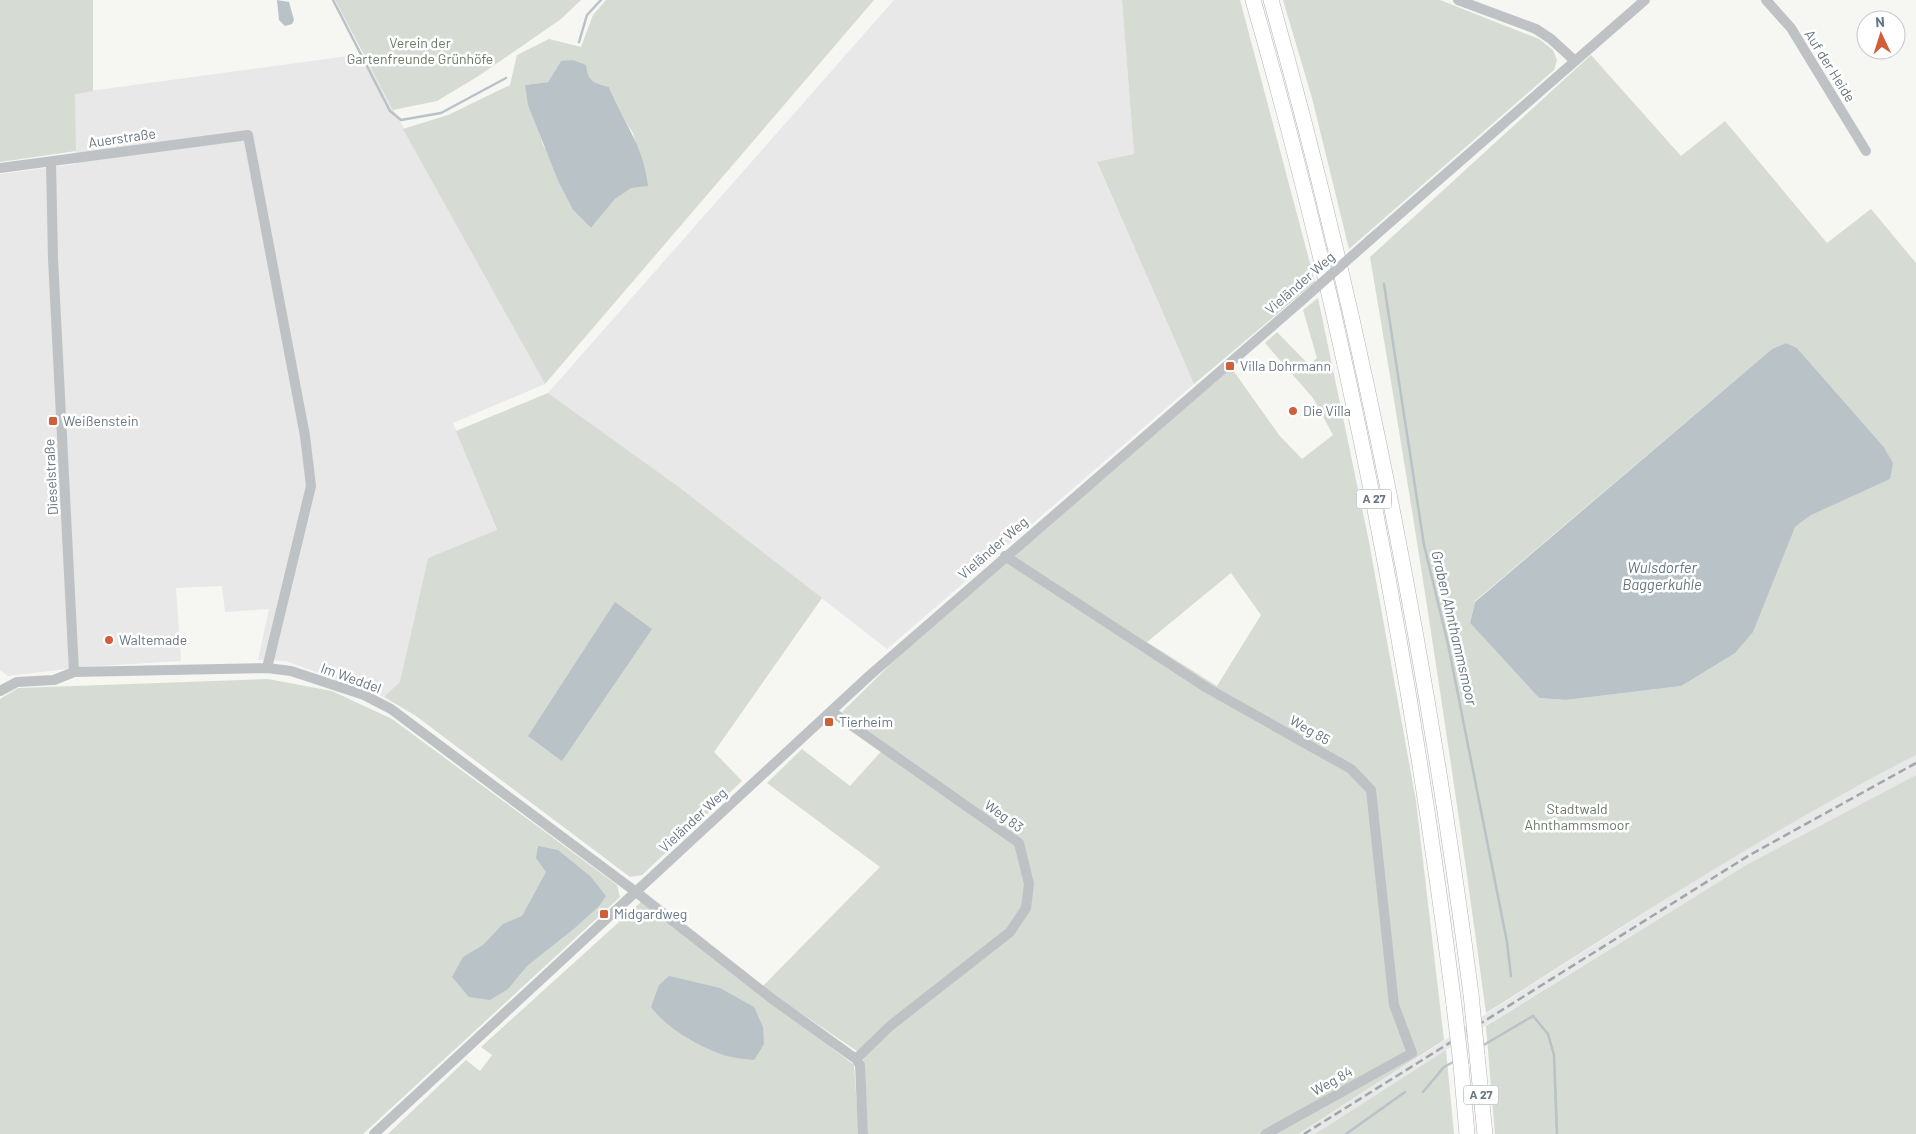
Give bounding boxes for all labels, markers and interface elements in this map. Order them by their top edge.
north arrow [1856,10,1906,60]
text: N [1875,13,1885,30]
street label: Auf der Heide [1801,26,1859,105]
park label: Verein der Gartenfreunde Grünhöfe [347,34,493,67]
street label: Auerstraße [87,124,157,151]
street label: Vieländer Weg [1261,248,1338,317]
place label: Villa Dohrmann [1240,357,1331,374]
marker: Villa Dohrmann [1224,360,1236,372]
place label: Die Villa [1303,402,1351,419]
marker: Die Villa [1287,405,1299,417]
place label: Weißenstein [63,412,139,429]
marker: Weißenstein [47,415,59,427]
street label: Dieselstraße [40,438,61,516]
road number: A 27 [1356,489,1392,508]
street label: Vieländer Weg [954,513,1031,582]
water label: Graben Ahnthammsmoor [1428,549,1482,708]
water label: Wulsdorfer Baggerkuhle [1622,558,1702,593]
place label: Waltemade [119,631,187,648]
marker: Waltemade [103,634,115,646]
street label: Im Weddel [319,659,384,696]
street label: Weg 85 [1287,711,1333,748]
place label: Tierheim [839,713,893,730]
marker: Tierheim [823,716,835,728]
street label: Vieländer Weg [655,784,730,855]
street label: Weg 83 [982,796,1027,835]
park label: Stadtwald Ahnthammsmoor [1524,800,1630,833]
place label: Midgardweg [614,905,687,922]
marker: Midgardweg [598,908,610,920]
street label: Weg 84 [1308,1062,1355,1099]
road number: A 27 [1464,1086,1498,1104]

